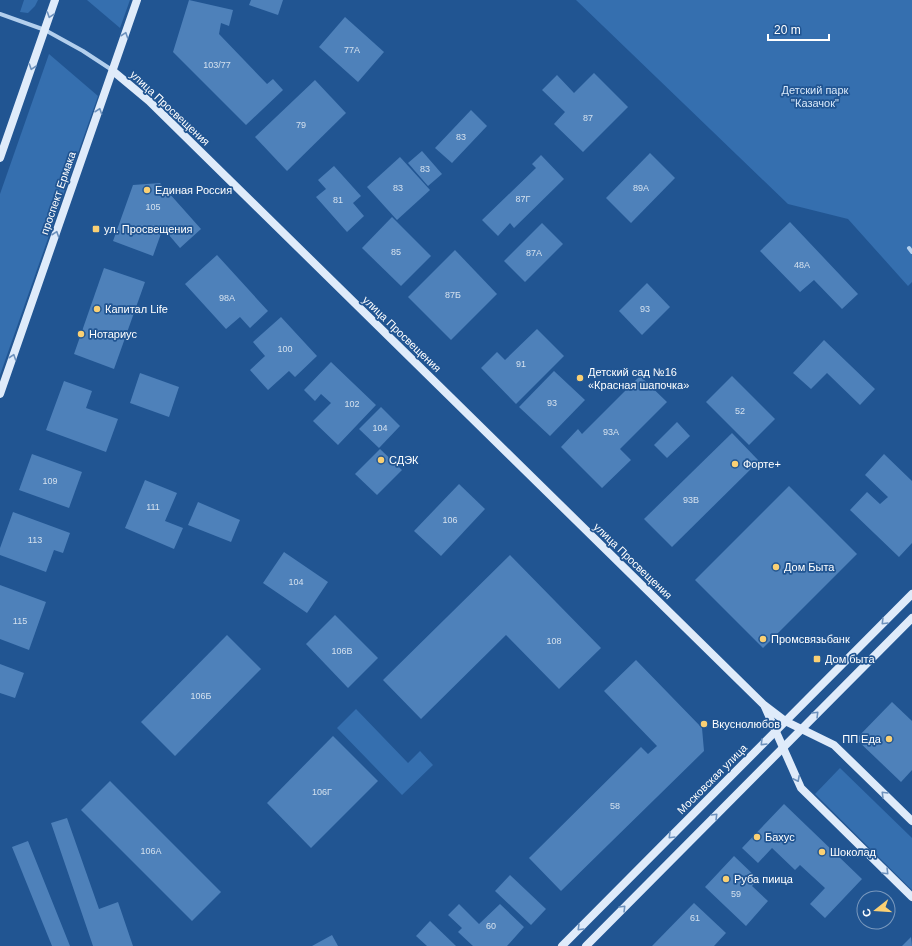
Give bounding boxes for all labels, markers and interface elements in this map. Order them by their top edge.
one-way arrow [46,11,55,18]
scale bar [768,16,829,42]
text: 20 m [774,23,801,37]
one-way arrow [120,32,129,39]
house number: 77А [344,45,360,55]
house number: 103/77 [203,60,231,70]
one-way arrow [28,63,37,70]
street label: улица Просвещения [128,68,212,148]
park label: Детский парк "Казачок" [782,84,849,109]
one-way arrow [94,108,102,115]
house number: 87 [583,113,593,123]
house number: 79 [296,120,306,130]
house number: 83 [456,132,466,142]
street label: проспект Ермака [38,149,78,236]
house number: 83 [420,164,430,174]
house number: 83 [393,183,403,193]
house number: 89А [633,183,649,193]
place label: Единая Россия [155,184,232,196]
marker: Единая Россия [142,185,152,195]
house number: 87Г [516,194,531,204]
house number: 81 [333,195,343,205]
house number: 105 [145,202,161,212]
place label: ул. Просвещения [104,223,193,235]
marker: ул. Просвещения [91,224,101,234]
one-way arrow [51,231,59,238]
house number: 85 [391,247,401,257]
house number: 87А [526,248,542,258]
house number: 48А [794,260,810,270]
house number: 87Б [445,290,461,300]
house number: 98А [219,293,235,303]
street label: улица Просвещения [360,294,444,374]
place label: Капитал Life [105,303,168,315]
marker: Капитал Life [92,304,102,314]
house number: 93 [640,304,650,314]
place label: Нотариус [89,328,137,340]
marker: Нотариус [76,329,86,339]
house number: 100 [277,344,293,354]
one-way arrow [8,353,17,360]
house number: 91 [516,359,526,369]
place label: Детский сад №16 «Красная шапочка» [588,366,689,391]
marker: Детский сад №16 «Красная шапочка» [575,373,585,383]
house number: 93 [547,398,557,408]
house number: 102 [344,399,360,409]
house number: 52 [735,406,745,416]
house number: 104 [372,423,388,433]
house number: 93А [603,427,619,437]
place label: СДЭК [389,454,419,466]
marker: СДЭК [376,455,386,465]
place label: Форте+ [743,458,781,470]
marker: Форте+ [730,459,740,469]
house number: 109 [42,476,58,486]
house number: 93В [683,495,699,505]
house number: 111 [146,502,160,512]
house number: 106 [442,515,458,525]
street label: улица Просвещения [591,521,675,601]
house number: 113 [28,535,42,545]
place label: Дом Быта [784,561,835,573]
marker: Дом Быта [771,562,781,572]
house number: 104 [288,577,304,587]
house number: 115 [13,616,27,626]
one-way arrow [881,617,889,625]
place label: Промсвязьбанк [771,633,850,645]
marker: Промсвязьбанк [758,634,768,644]
house number: 108 [546,636,562,646]
house number: 106В [331,646,353,656]
place label: Дом быта [825,653,875,665]
marker: Дом быта [812,654,822,664]
house number: 106Б [191,691,212,701]
one-way arrow [812,711,819,719]
place label: Вкуснолюбов [712,718,780,730]
marker: Вкуснолюбов [699,719,709,729]
place label: ПП Еда [842,733,882,745]
marker: ПП Еда [884,734,894,744]
one-way arrow [760,739,768,746]
street label: Московская улица [675,741,750,816]
one-way arrow [792,775,800,782]
house number: 106Г [312,787,332,797]
one-way arrow [881,791,889,799]
house number: 58 [610,801,620,811]
one-way arrow [710,813,718,821]
one-way arrow [668,831,676,839]
place label: Бахус [765,831,795,843]
marker: Бахус [752,832,762,842]
house number: 106А [140,846,162,856]
place label: Шоколад [830,846,877,858]
marker: Шоколад [817,847,827,857]
one-way arrow [881,867,889,875]
place label: Руба пиица [734,873,794,885]
marker: Руба пиица [721,874,731,884]
house number: 59 [731,889,741,899]
north arrow [856,890,896,930]
one-way arrow [619,905,626,913]
text: С [860,907,873,918]
house number: 61 [690,913,700,923]
house number: 60 [486,921,496,931]
one-way arrow [577,923,585,931]

